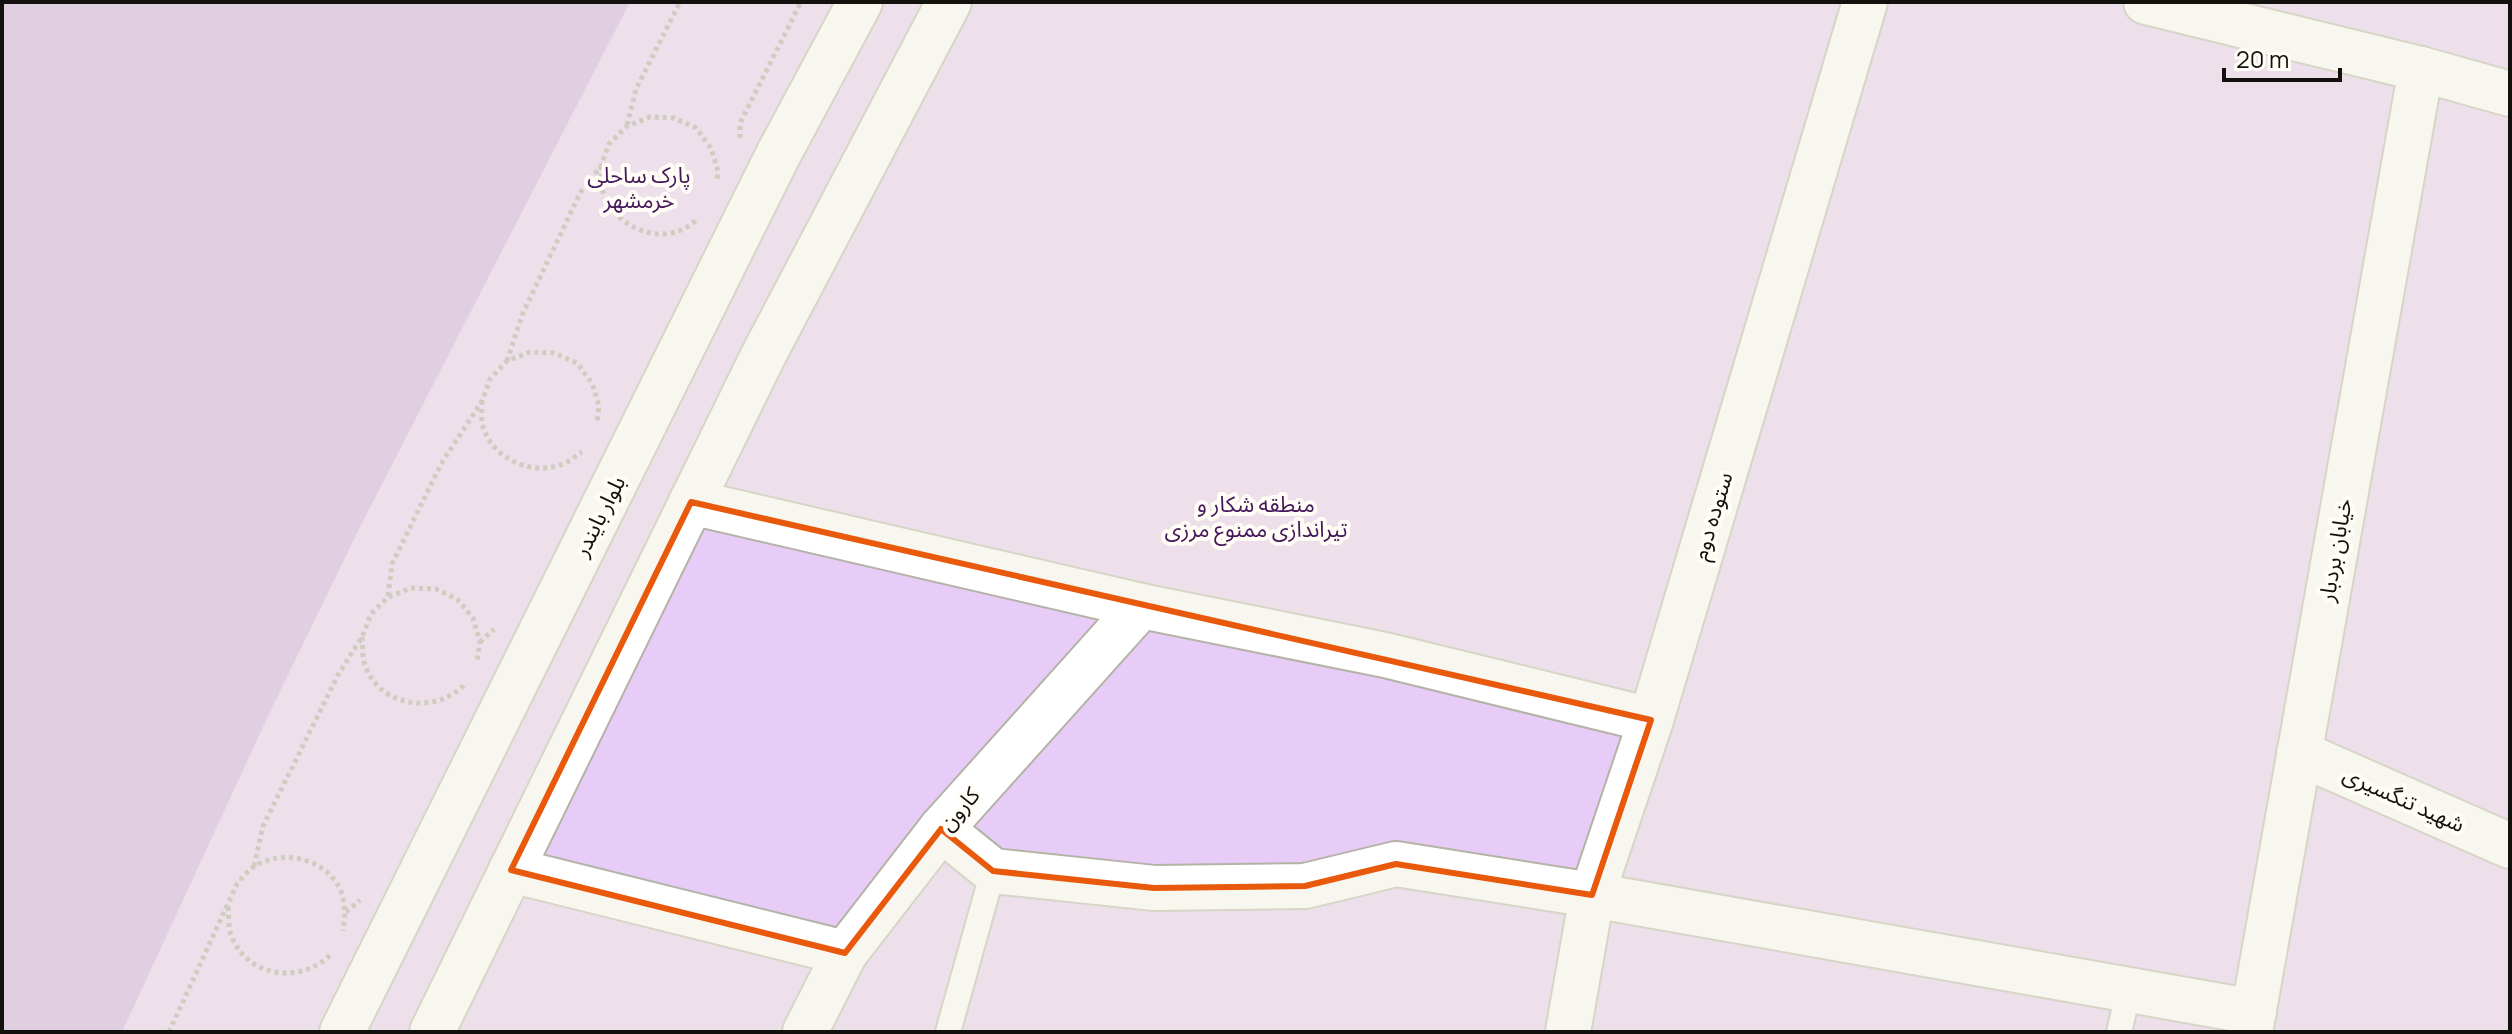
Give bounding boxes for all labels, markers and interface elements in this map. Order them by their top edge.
scale bar [2224,32,2340,82]
text: 20 m [2236,42,2289,75]
park label: پارک ساحلی خرمشهر [587,160,691,215]
street label: ستوده دوم [1684,468,1742,564]
street label: بلوار بایندر [565,471,632,562]
park label: منطقه شکار و تیراندازی ممنوع مرزی [1164,489,1348,546]
street label: خیابان بردبار [2311,496,2359,605]
street label: شهید تنگسیری [2338,759,2470,839]
street label: کارون [932,780,987,837]

